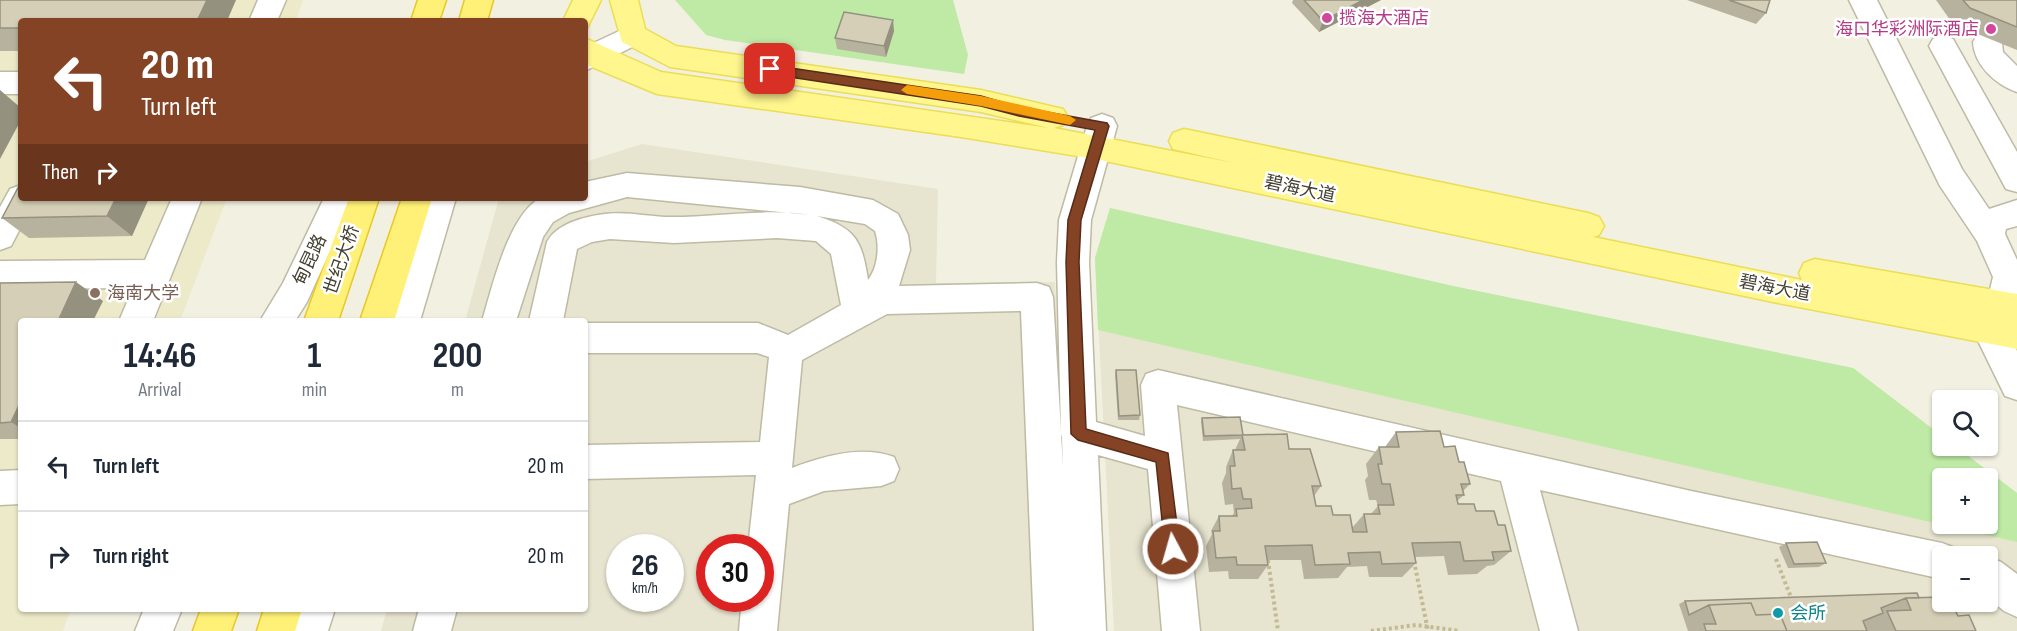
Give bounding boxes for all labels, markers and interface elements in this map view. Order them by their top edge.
place label: 揽海大酒店 [1339,8,1429,29]
marker: 揽海大酒店 [1320,11,1334,25]
place label: 海口华彩洲际酒店 [1835,19,1979,40]
marker: 海口华彩洲际酒店 [1984,22,1998,36]
text: 20 m [141,40,214,91]
icon: left [42,42,120,120]
pin [744,43,795,94]
icon: arrive [753,52,786,85]
text: Turn left [141,91,217,123]
icon: right [90,156,123,189]
text: Then [42,159,78,186]
street label: 碧海大道 [1263,171,1337,207]
street label: 世纪大桥 [320,223,364,297]
street label: 甸昆路 [289,231,331,289]
street label: 碧海大道 [1738,271,1812,305]
place label: 海南大学 [107,283,179,304]
marker: 海南大学 [88,286,102,300]
text: 14:46 [123,335,196,378]
text: 1 [307,335,321,378]
text: 200 [432,335,483,378]
text: Arrival [138,378,181,402]
text: min [302,378,327,402]
text: m [451,378,464,402]
map controls [1932,390,1998,612]
button: search [1932,390,1998,456]
icon: left [42,450,75,483]
text: Turn left [93,453,159,480]
text: 20 m [528,453,564,480]
button: + [1932,468,1998,534]
position arrow [1141,517,1205,581]
speed limit sign: 30 [696,534,774,612]
icon: right [42,540,75,573]
text: Turn right [93,543,169,570]
text: 20 m [528,543,564,570]
button: − [1932,546,1998,612]
text: 26 [631,548,659,584]
text: km/h [632,579,658,598]
place label: 会所 [1790,603,1826,624]
marker: 会所 [1771,606,1785,620]

